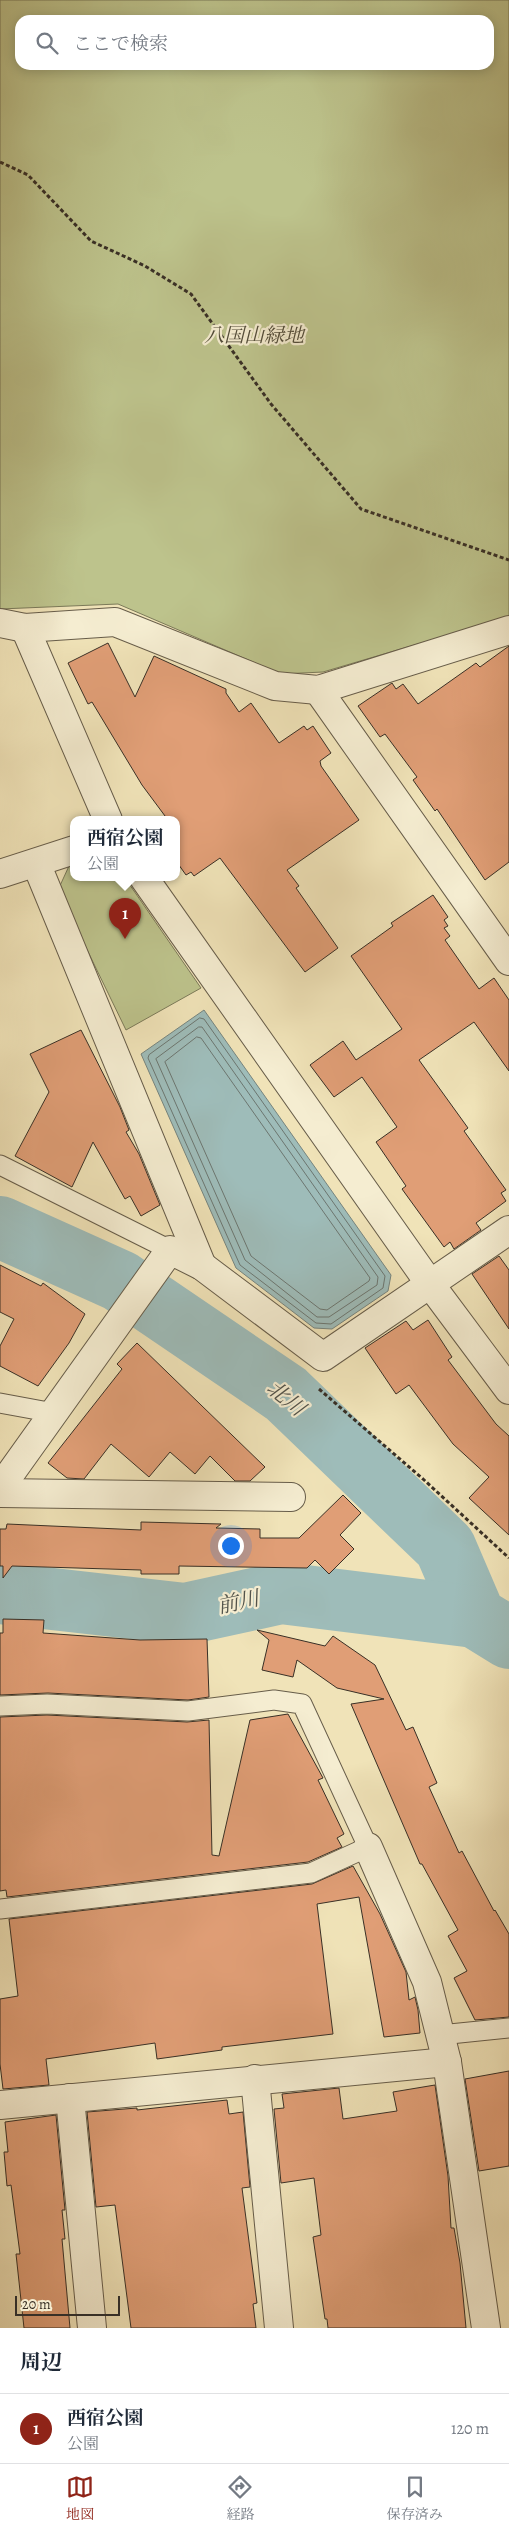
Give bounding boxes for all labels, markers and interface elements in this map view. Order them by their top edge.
search box [15,15,494,70]
icon: search [33,29,61,57]
text: ここで検索 [73,31,168,57]
park label: 八国山緑地 [204,322,306,349]
popup [70,816,180,881]
text: 西宿公園 [87,825,163,851]
text: 公園 [87,853,119,875]
pin: 1 [109,898,141,939]
water label: 北川 [261,1374,313,1423]
your location [218,1533,244,1559]
water label: 前川 [215,1584,263,1620]
scale bar [15,2293,120,2316]
text: 20 m [22,2295,51,2314]
text: 周辺 [20,2348,62,2376]
text: 西宿公園 [67,2405,143,2431]
text: 1 [33,2418,39,2440]
text: 120 m [451,2418,489,2440]
text: 公園 [67,2433,99,2455]
tab: 地図 [66,2473,94,2524]
tab: 経路 [226,2473,254,2524]
tab: 保存済み [387,2473,443,2524]

